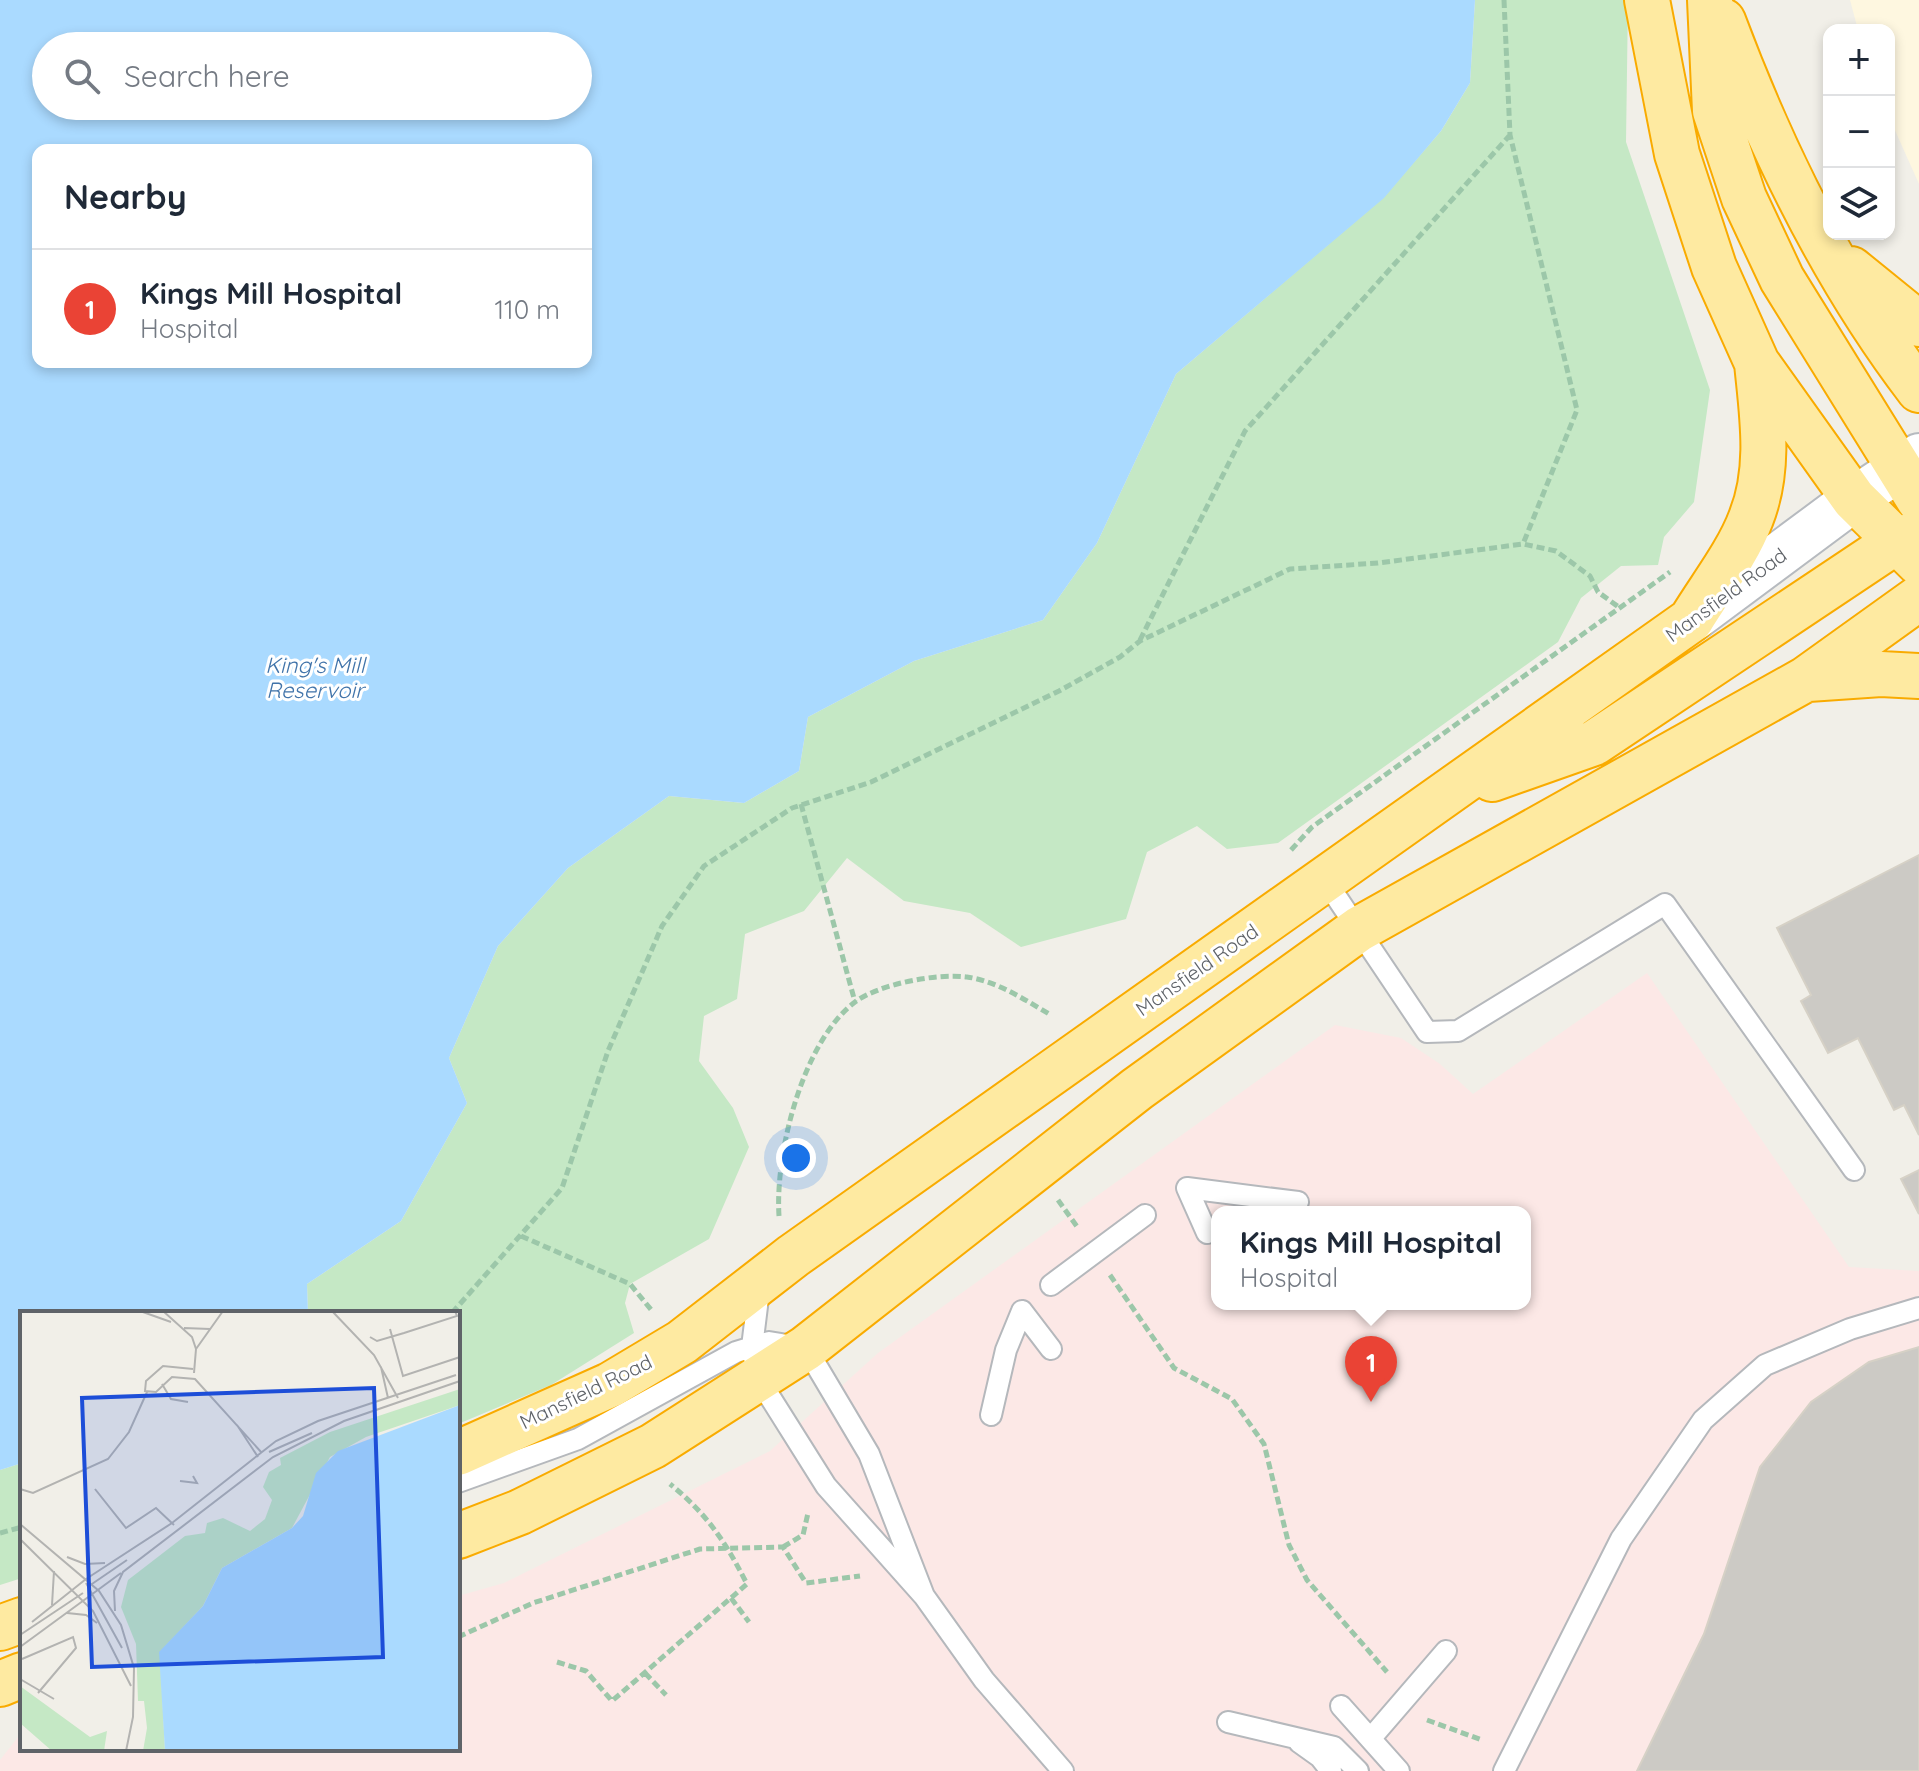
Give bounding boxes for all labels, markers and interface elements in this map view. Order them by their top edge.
map controls [1823,24,1895,240]
button: + [1823,24,1895,96]
search box [32,32,592,120]
icon: search [60,54,104,98]
text: Search here [124,57,290,95]
button: − [1823,96,1895,168]
button: layers [1823,168,1895,240]
text: Nearby [64,175,187,218]
text: Kings Mill Hospital [140,274,402,312]
text: 1 [85,293,95,326]
text: 110 m [494,293,560,326]
text: Hospital [140,312,239,345]
street label: Mansfield Road [1660,542,1791,647]
water label: King's Mill Reservoir [265,651,368,704]
street label: Mansfield Road [1131,918,1263,1021]
your location [776,1138,816,1178]
popup [1211,1206,1531,1310]
text: Kings Mill Hospital [1240,1223,1502,1261]
text: Hospital [1240,1261,1338,1294]
inset map [20,1311,460,1751]
pin: 1 [1345,1336,1397,1402]
street label: Mansfield Road [516,1349,656,1434]

